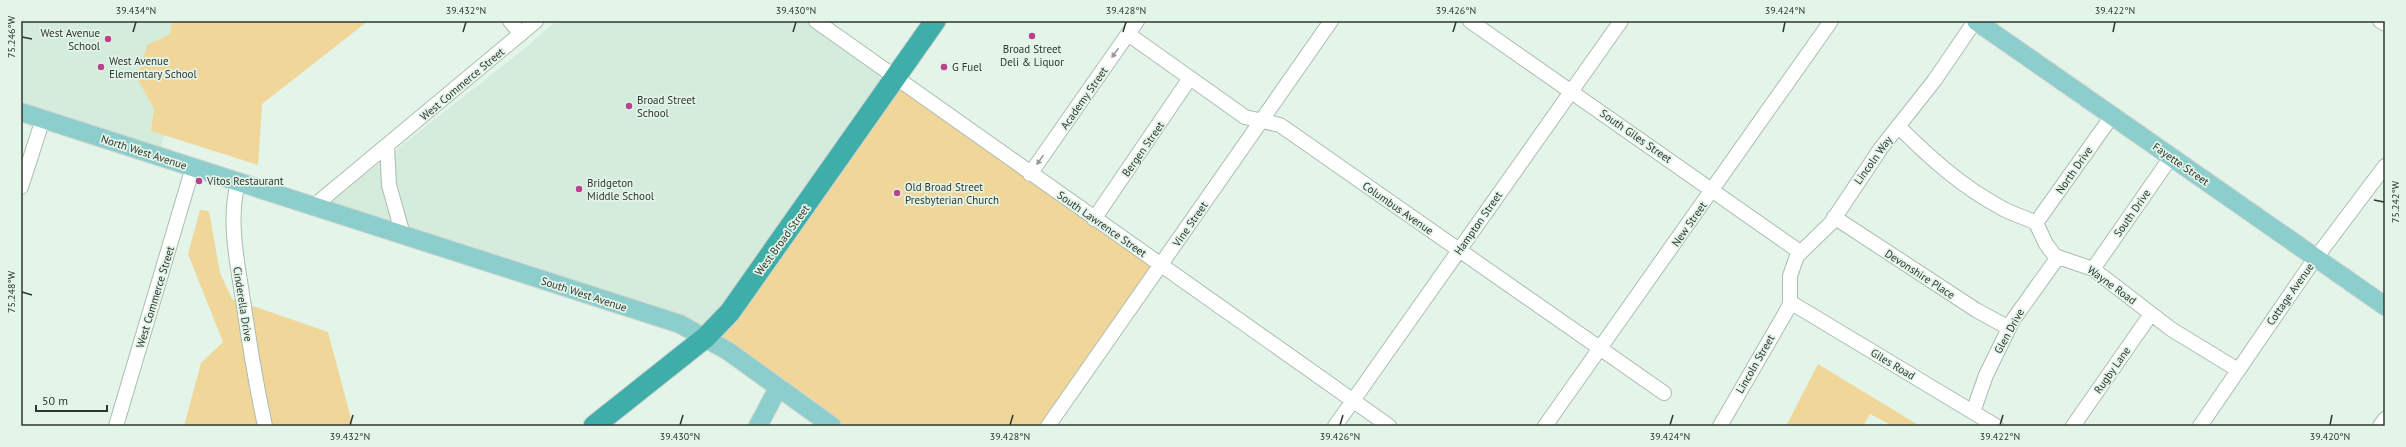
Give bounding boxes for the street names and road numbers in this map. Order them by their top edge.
street label: West Commerce Street [417,44,507,123]
street label: Academy Street [1057,64,1111,132]
street label: South Giles Street [1597,106,1675,166]
street label: Bergen Street [1119,118,1167,179]
street label: North West Avenue [99,132,189,173]
street label: Lincoln Way [1851,132,1896,187]
street label: Fayette Street [2150,139,2212,189]
street label: North Drive [2053,143,2096,196]
street label: Columbus Avenue [1360,178,1436,238]
street label: South Drive [2110,186,2154,240]
street label: South Lawrence Street [1055,188,1150,260]
street label: Hampton Street [1451,188,1505,257]
street label: Vine Street [1169,199,1211,250]
street label: New Street [1668,199,1710,249]
street label: West Broad Street [752,202,813,278]
street label: West Commerce Street [133,244,177,350]
street label: Devonshire Place [1882,246,1958,302]
street label: Cottage Avenue [2263,260,2317,328]
street label: Wayne Road [2085,263,2139,307]
street label: Cinderella Drive [230,266,256,343]
street label: South West Avenue [539,273,629,315]
street label: Glen Drive [1991,306,2027,356]
street label: Lincoln Street [1733,332,1778,396]
street label: Rugby Lane [2091,343,2134,396]
street label: Giles Road [1868,345,1918,383]

